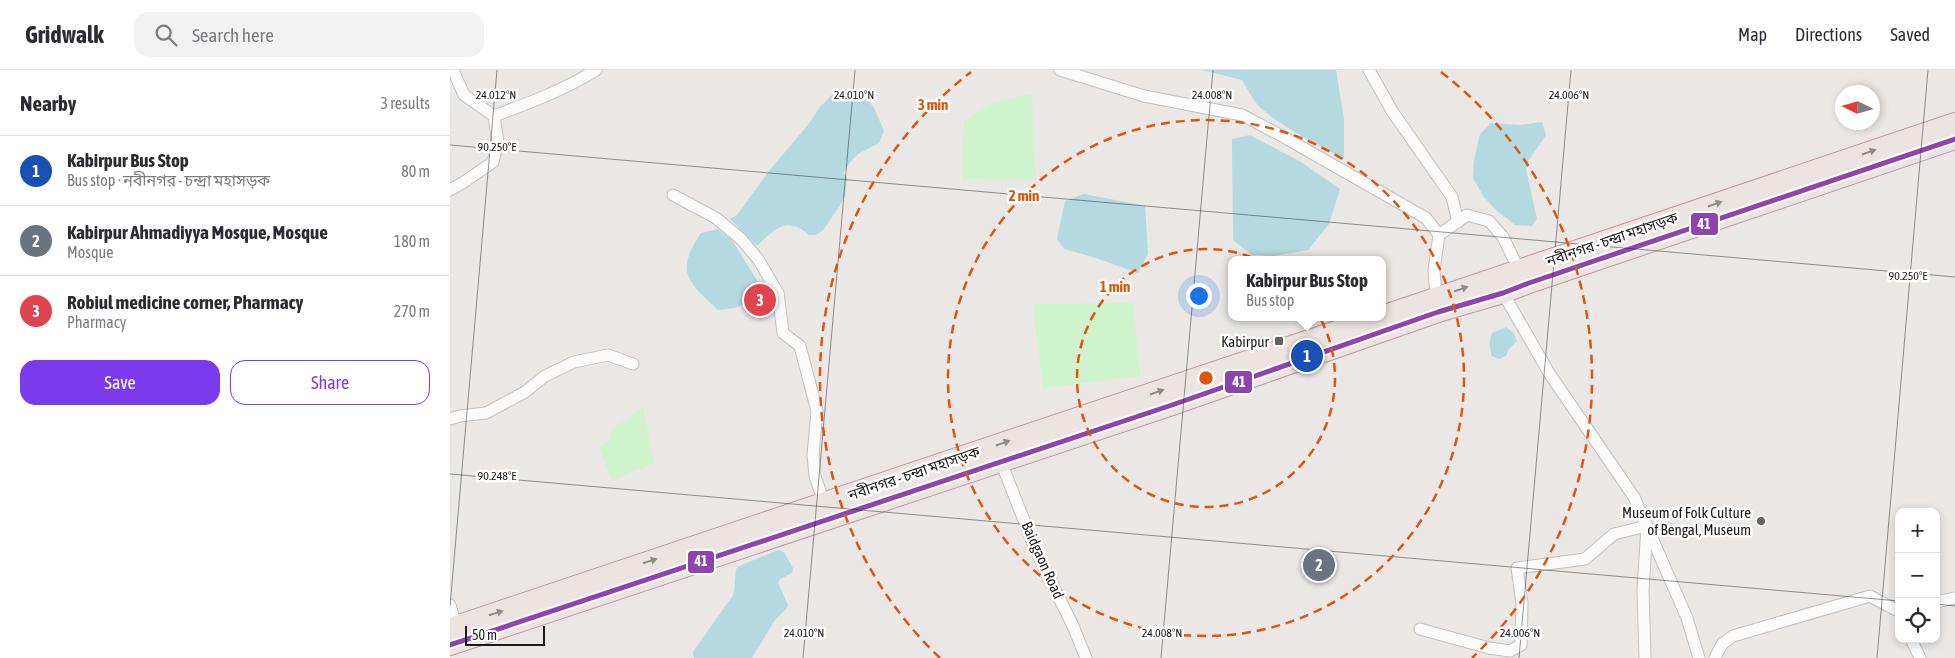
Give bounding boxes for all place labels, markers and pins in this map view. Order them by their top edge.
pin: 3 [744,281,776,319]
place label: Kabirpur [1221,333,1270,350]
marker: Kabirpur [1273,335,1285,347]
pin: 1 [1291,337,1323,375]
centre of rings [1197,369,1215,387]
place label: Museum of Folk Culture of Bengal, Museum [1622,504,1751,538]
marker: Museum of Folk Culture of Bengal, Museum [1755,515,1767,527]
pin: 2 [1303,546,1335,584]

